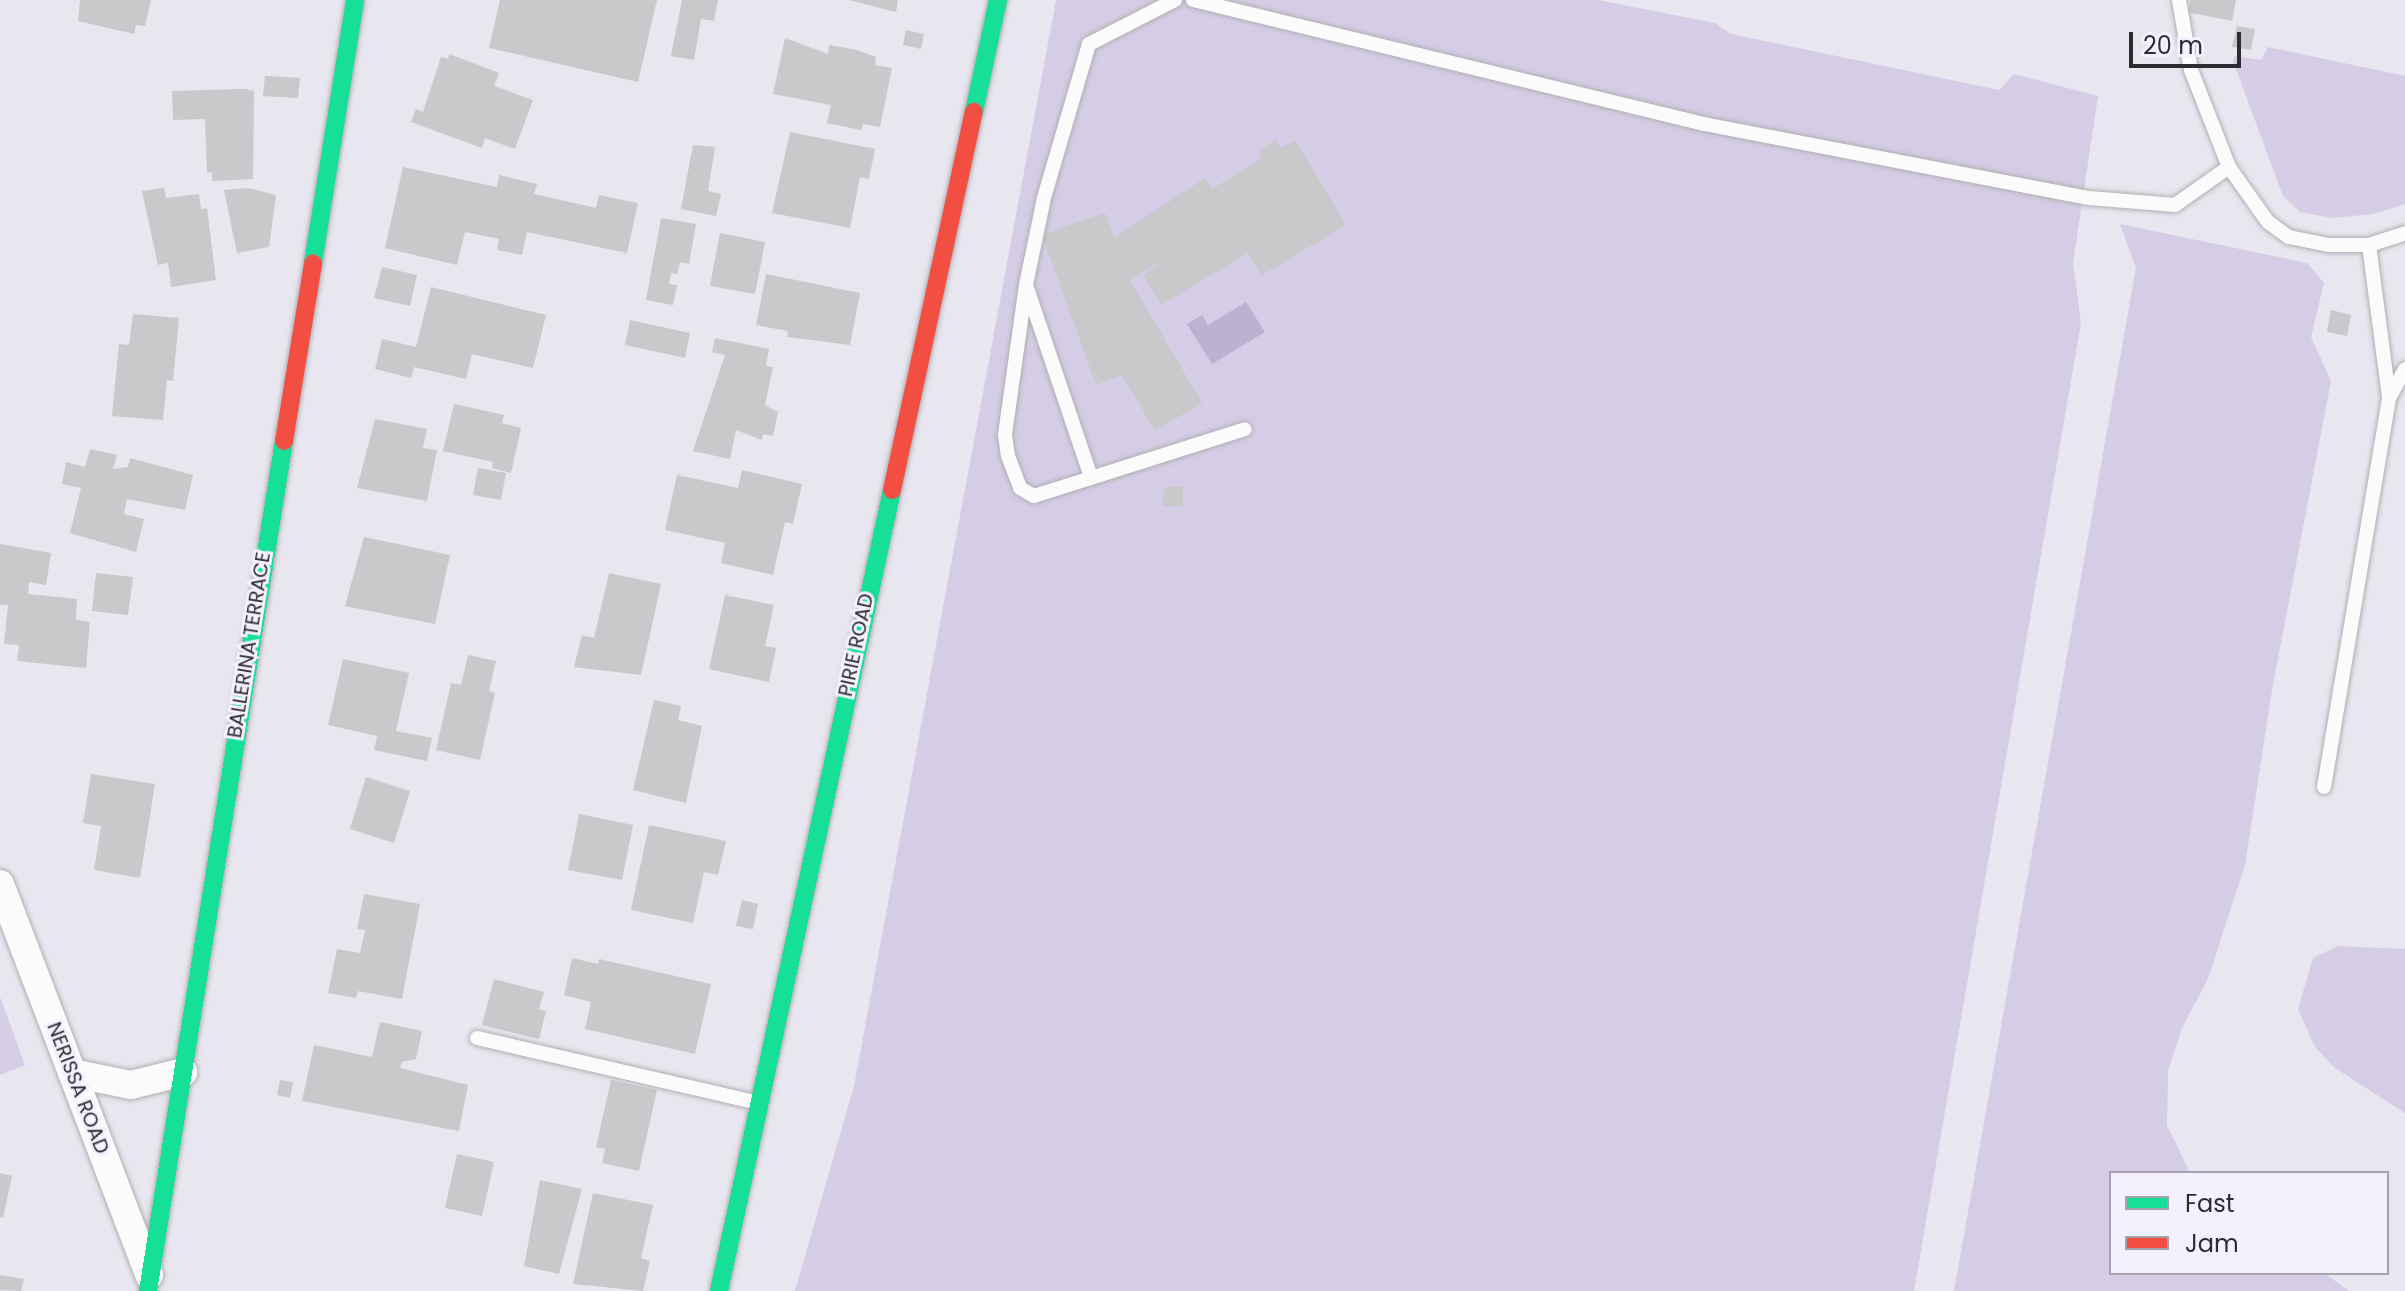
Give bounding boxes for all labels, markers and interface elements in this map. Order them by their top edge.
scale bar [2133,16,2245,66]
text: 20 m [2143,29,2203,62]
street label: BALLERINA TERRACE [222,550,276,740]
street label: PIRIE ROAD [833,591,879,699]
street label: NERISSA ROAD [42,1019,114,1157]
legend [2109,1171,2389,1275]
text: Fast [2185,1187,2235,1220]
text: Jam [2185,1227,2239,1260]

